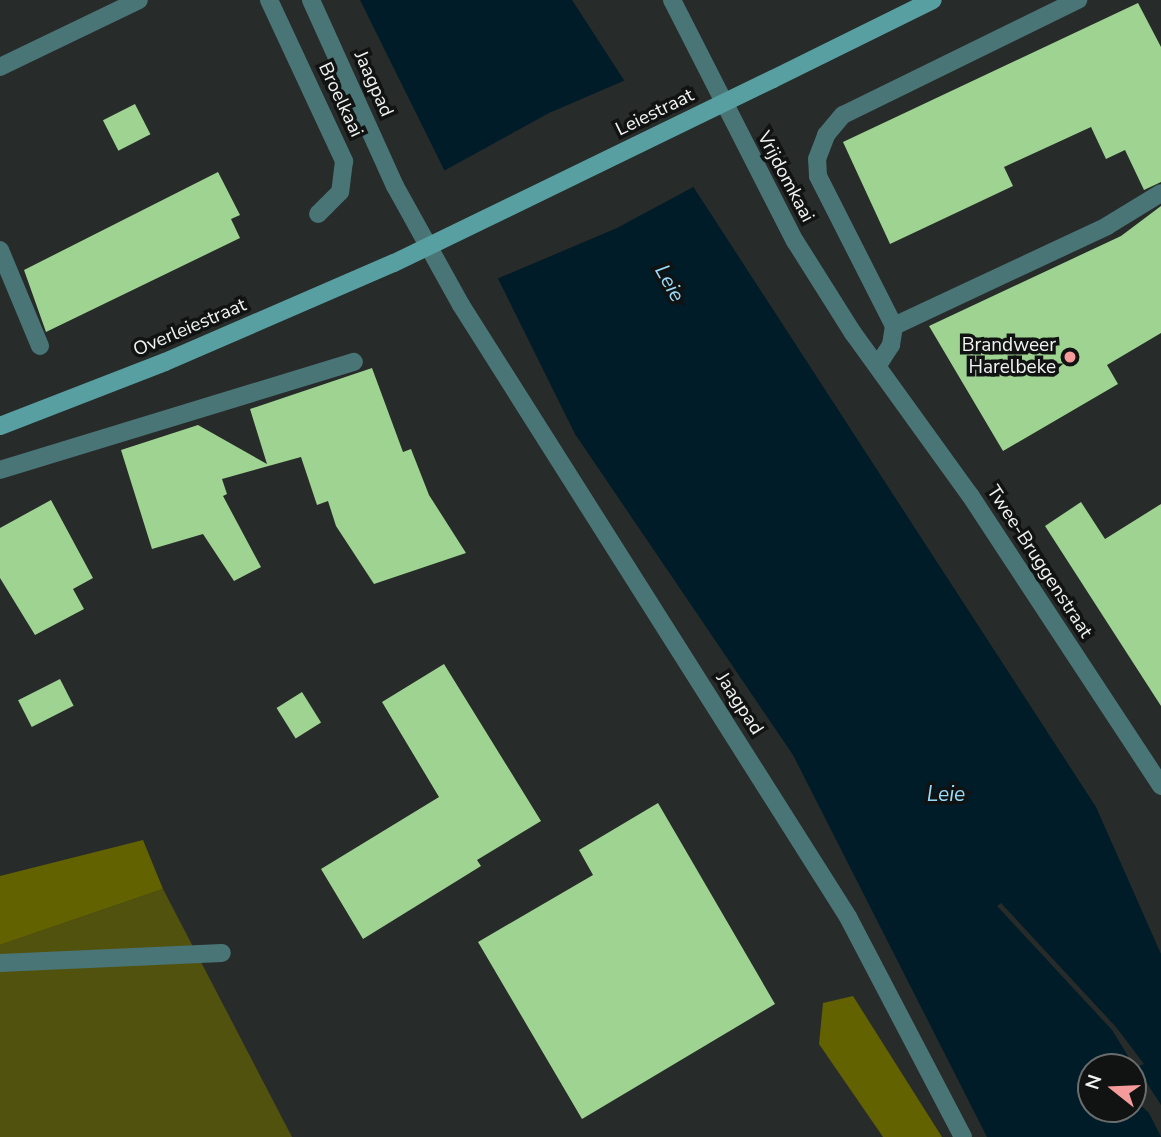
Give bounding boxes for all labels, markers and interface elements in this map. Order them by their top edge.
street label: Jaagpad [348,48,398,120]
street label: Broelkaai [313,59,367,141]
street label: Leiestraat [612,84,698,142]
street label: Vrijdomkaai [752,128,818,226]
water label: Leie [650,260,690,306]
street label: Overleiestraat [130,294,250,362]
place label: Brandweer Harelbeke [962,335,1056,379]
marker: Brandweer Harelbeke [1062,349,1078,365]
street label: Twee-Bruggenstraat [981,481,1097,643]
street label: Jaagpad [710,669,768,739]
water label: Leie [927,781,965,807]
north arrow [1077,1053,1147,1123]
text: N [1079,1071,1108,1093]

